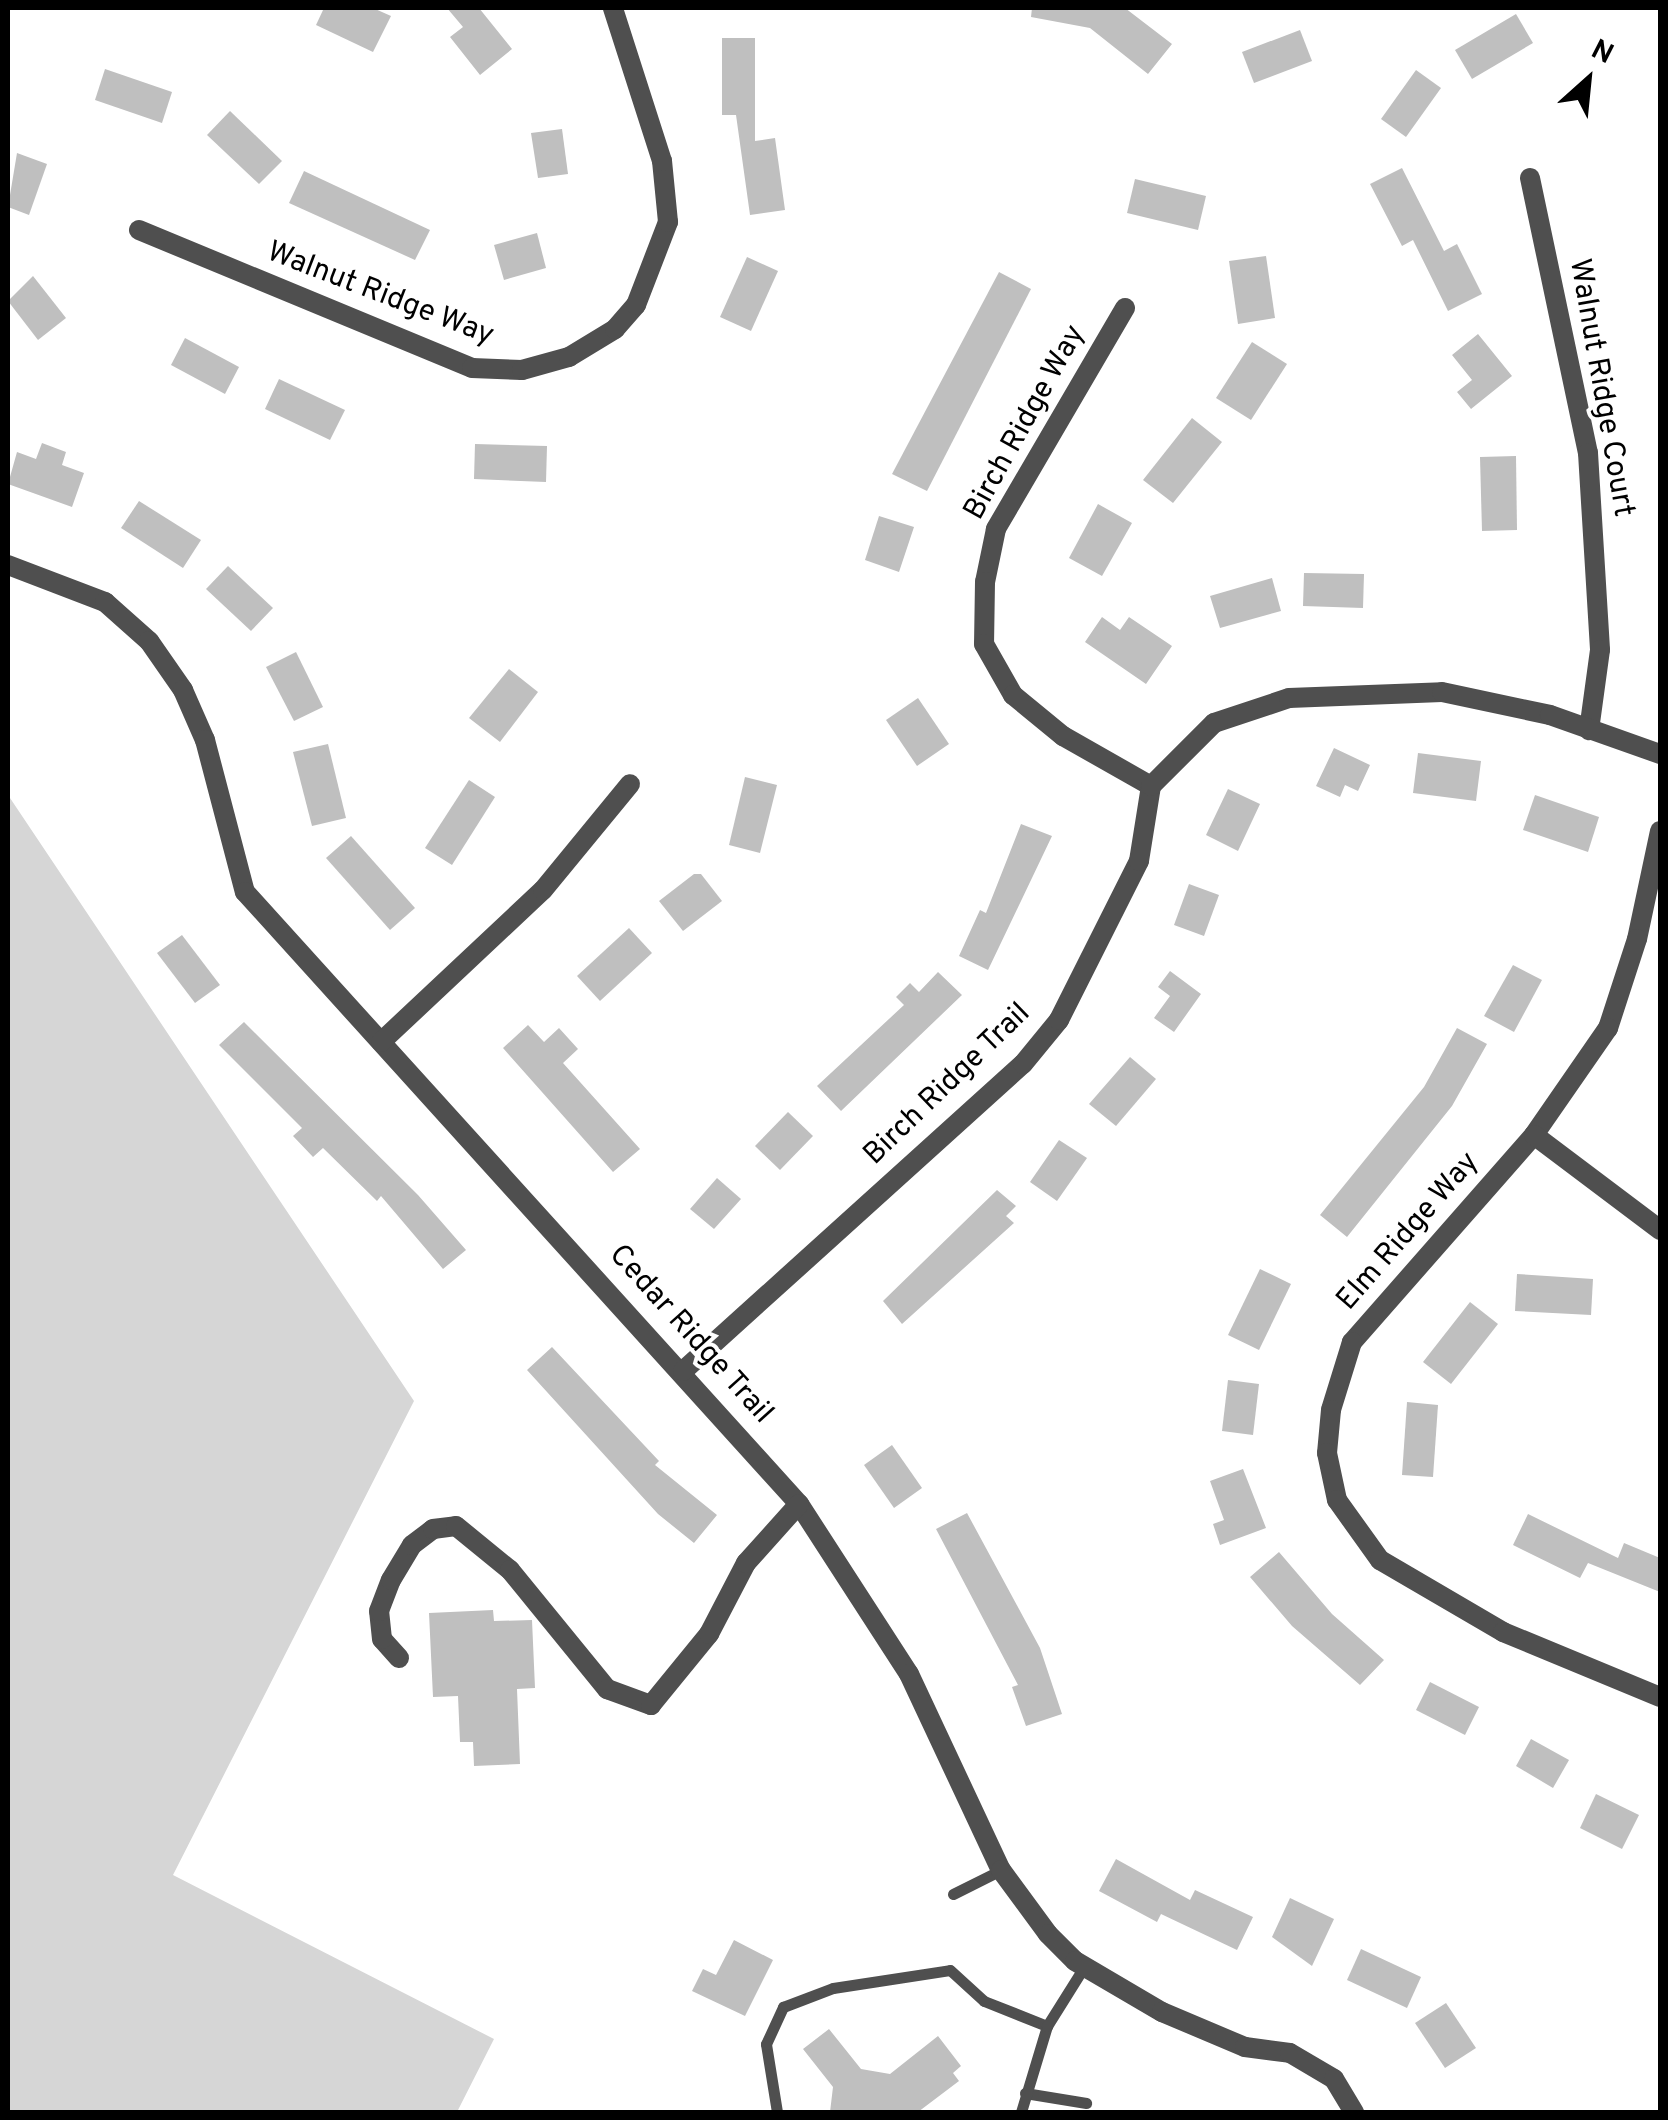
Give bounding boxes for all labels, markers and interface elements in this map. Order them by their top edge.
north arrow [1538,30,1638,130]
text: N [1584,33,1619,74]
street label: Walnut Ridge Way [261,235,499,355]
street label: Walnut Ridge Court [1560,256,1640,520]
street label: Birch Ridge Way [958,319,1094,527]
street label: Birch Ridge Trail [857,996,1039,1174]
street label: Elm Ridge Way [1330,1145,1488,1319]
street label: Cedar Ridge Trail [600,1238,780,1432]

